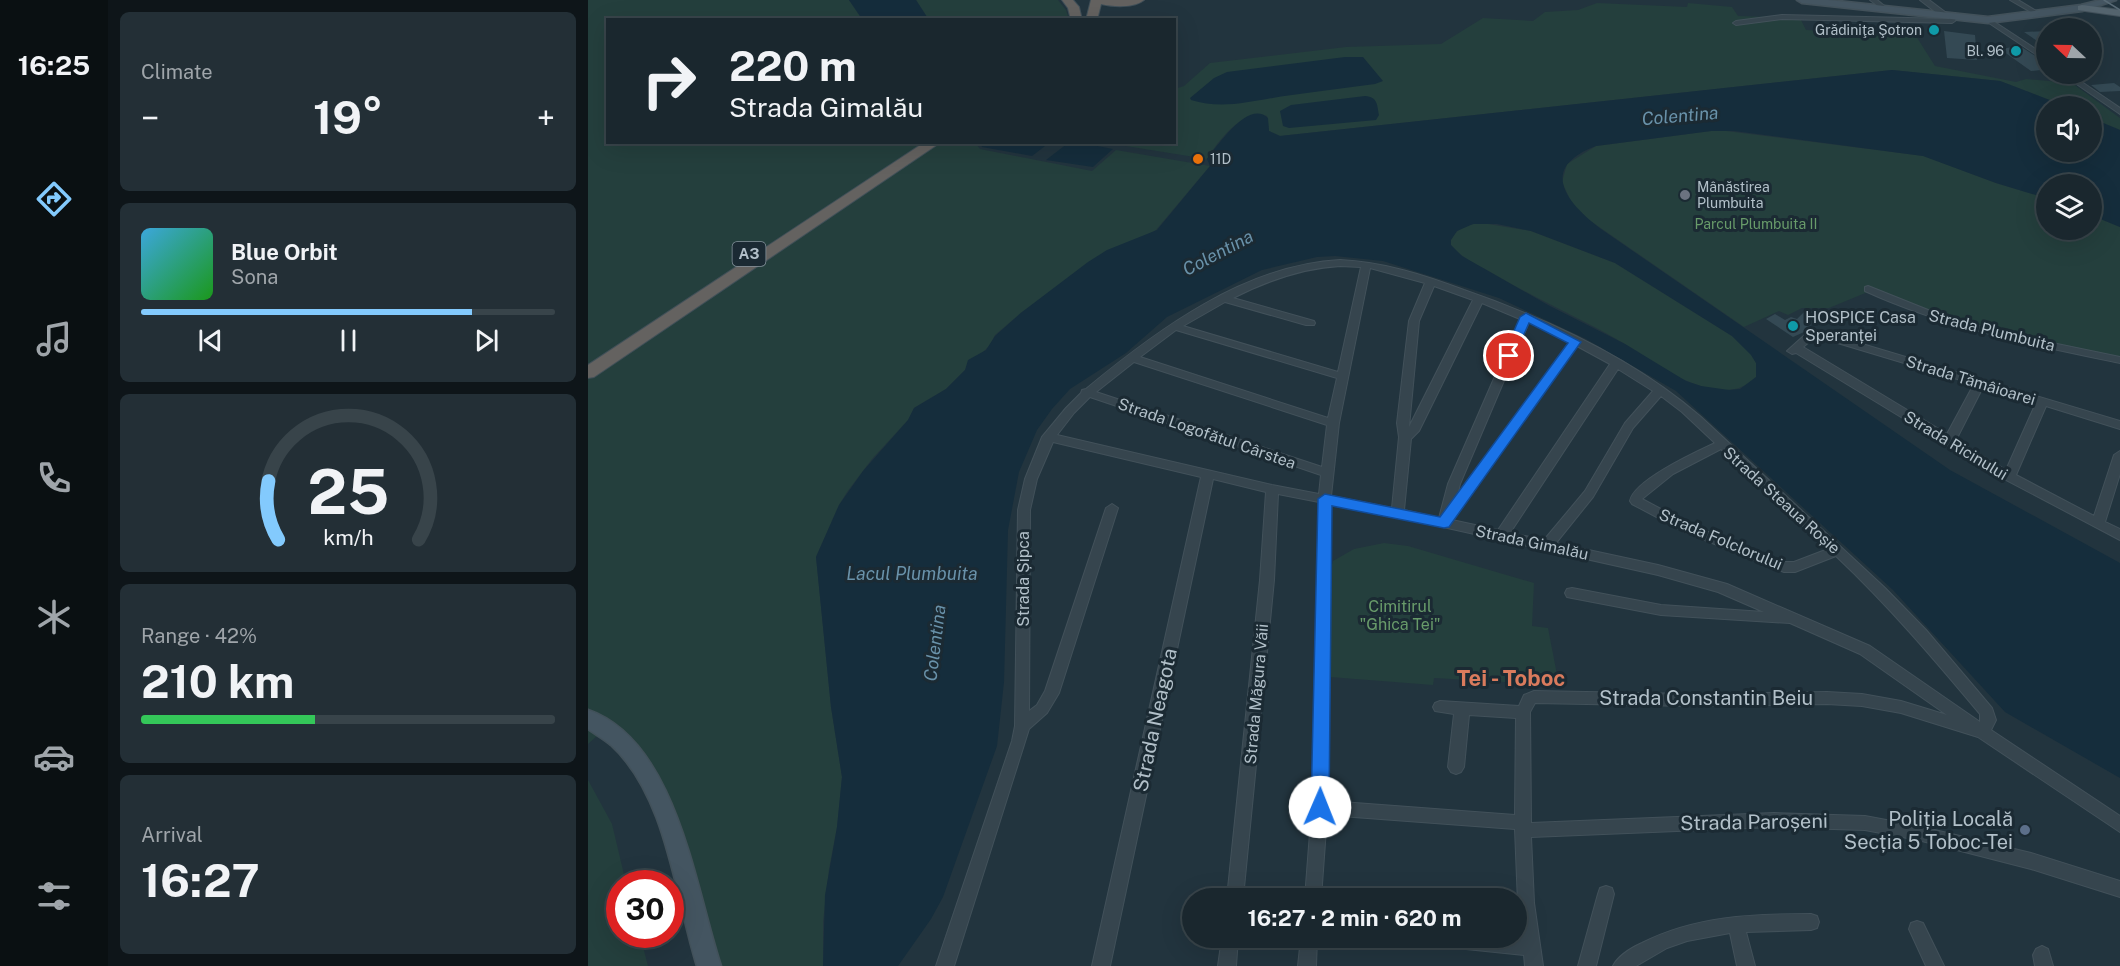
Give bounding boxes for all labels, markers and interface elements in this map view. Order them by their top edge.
north arrow [2036,18,2102,84]
map controls [2036,18,2102,240]
place label: Grădiniţa Şotron [1815,22,1922,38]
marker: Grădiniţa Şotron [1927,23,1941,37]
text: 220 m [729,41,857,90]
icon: right [630,42,708,120]
place label: Bl. 96 [1966,43,2004,59]
marker: Bl. 96 [2009,44,2023,58]
text: 16:25 [18,49,90,81]
text: Climate [141,60,213,84]
text: 19° [313,91,383,144]
text: Strada Gimalău [729,91,923,123]
button: sound [2036,96,2102,162]
text: − [141,99,159,137]
text: + [537,99,555,137]
water label: Colentina [1641,102,1719,129]
place label: 11D [1210,151,1231,167]
marker: 11D [1191,152,1205,166]
button: layers [2036,174,2102,240]
icon: directions [33,178,75,220]
place label: Mânăstirea Plumbuita [1697,179,1770,211]
marker: Mânăstirea Plumbuita [1678,188,1692,202]
park label: Parcul Plumbuita II [1694,216,1818,232]
water label: Colentina [1179,225,1257,280]
text: Blue Orbit [231,239,338,265]
road number: A3 [732,242,766,266]
text: Sona [231,265,278,289]
street label: Strada Plumbuita [1927,306,2057,355]
place label: HOSPICE Casa Speranței [1805,308,1916,345]
icon: music [33,318,75,360]
marker: HOSPICE Casa Speranței [1786,319,1800,333]
icon: previous [194,324,227,357]
icon: pause [332,324,365,357]
icon: next [470,324,503,357]
pin [1483,330,1534,381]
icon: arrive [1492,339,1525,372]
street label: Strada Tămâioarei [1904,352,2038,409]
street label: Strada Logofătul Cârstea [1115,394,1298,473]
street label: Strada Ricinului [1900,407,2011,484]
street label: Strada Steaua Roșie [1719,443,1844,558]
text: 25 [307,455,389,528]
icon: phone [33,457,75,499]
street label: Strada Folclorului [1656,505,1785,574]
street label: Strada Gimalău [1474,521,1590,564]
text: km/h [323,525,373,550]
street label: Strada Șipca [1014,531,1033,627]
water label: Lacul Plumbuita [846,563,978,584]
icon: climate [33,596,75,638]
park label: Cimitirul "Ghica Tei" [1359,597,1441,634]
water label: Colentina [919,603,950,682]
street label: Strada Măgura Văii [1241,623,1272,765]
text: Range · 42% [141,624,257,648]
street label: Strada Neagota [1128,646,1182,794]
text: 210 km [141,655,294,708]
district label: Tei - Toboc [1457,665,1565,691]
street label: Strada Constantin Beiu [1599,686,1813,710]
icon: car [33,736,75,778]
position arrow [1288,775,1352,839]
place label: Poliția Locală Secția 5 Toboc-Tei [1844,807,2013,854]
street label: Strada Paroșeni [1680,809,1828,835]
text: Arrival [141,823,203,847]
marker: Poliția Locală Secția 5 Toboc-Tei [2018,823,2032,837]
text: 16:27 [141,854,260,907]
speed limit sign: 30 [606,870,684,948]
icon: filters [33,875,75,917]
text: 16:27 · 2 min · 620 m [1247,905,1462,931]

